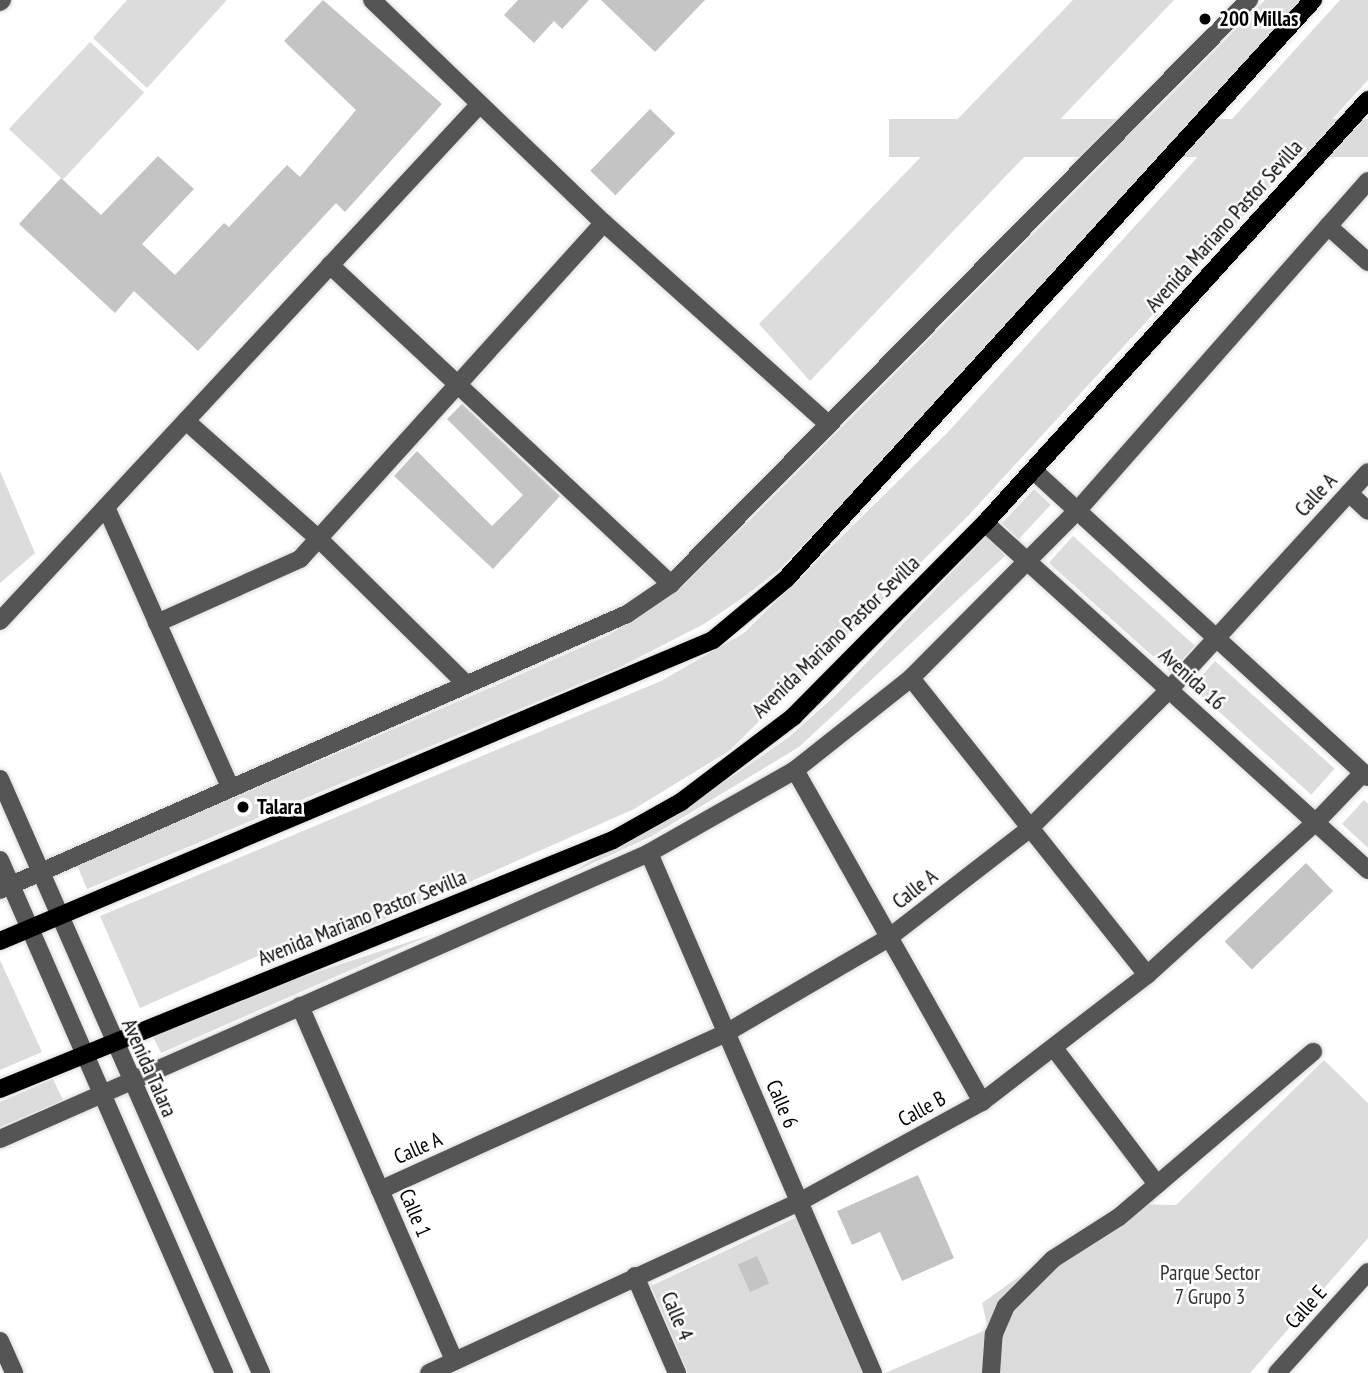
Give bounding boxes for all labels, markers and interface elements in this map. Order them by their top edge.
place label: 200 Millas [1219,6,1298,32]
marker: 200 Millas [1197,11,1213,27]
street label: Avenida Mariano Pastor Sevilla [1140,135,1308,317]
street label: Calle A [1290,468,1342,522]
street label: Avenida Mariano Pastor Sevilla [747,551,925,723]
street label: Avenida 16 [1154,643,1230,715]
place label: Talara [257,794,302,820]
marker: Talara [235,799,251,815]
street label: Calle A [887,863,943,915]
street label: Avenida Mariano Pastor Sevilla [254,865,470,971]
street label: Avenida Talara [116,1015,182,1121]
street label: Calle 6 [761,1076,803,1132]
street label: Calle B [894,1086,950,1132]
street label: Calle A [390,1126,446,1170]
street label: Calle 1 [394,1185,436,1241]
park label: Parque Sector 7 Grupo 3 [1160,1260,1260,1310]
street label: Calle E [1280,1280,1332,1334]
street label: Calle 4 [656,1288,698,1344]

